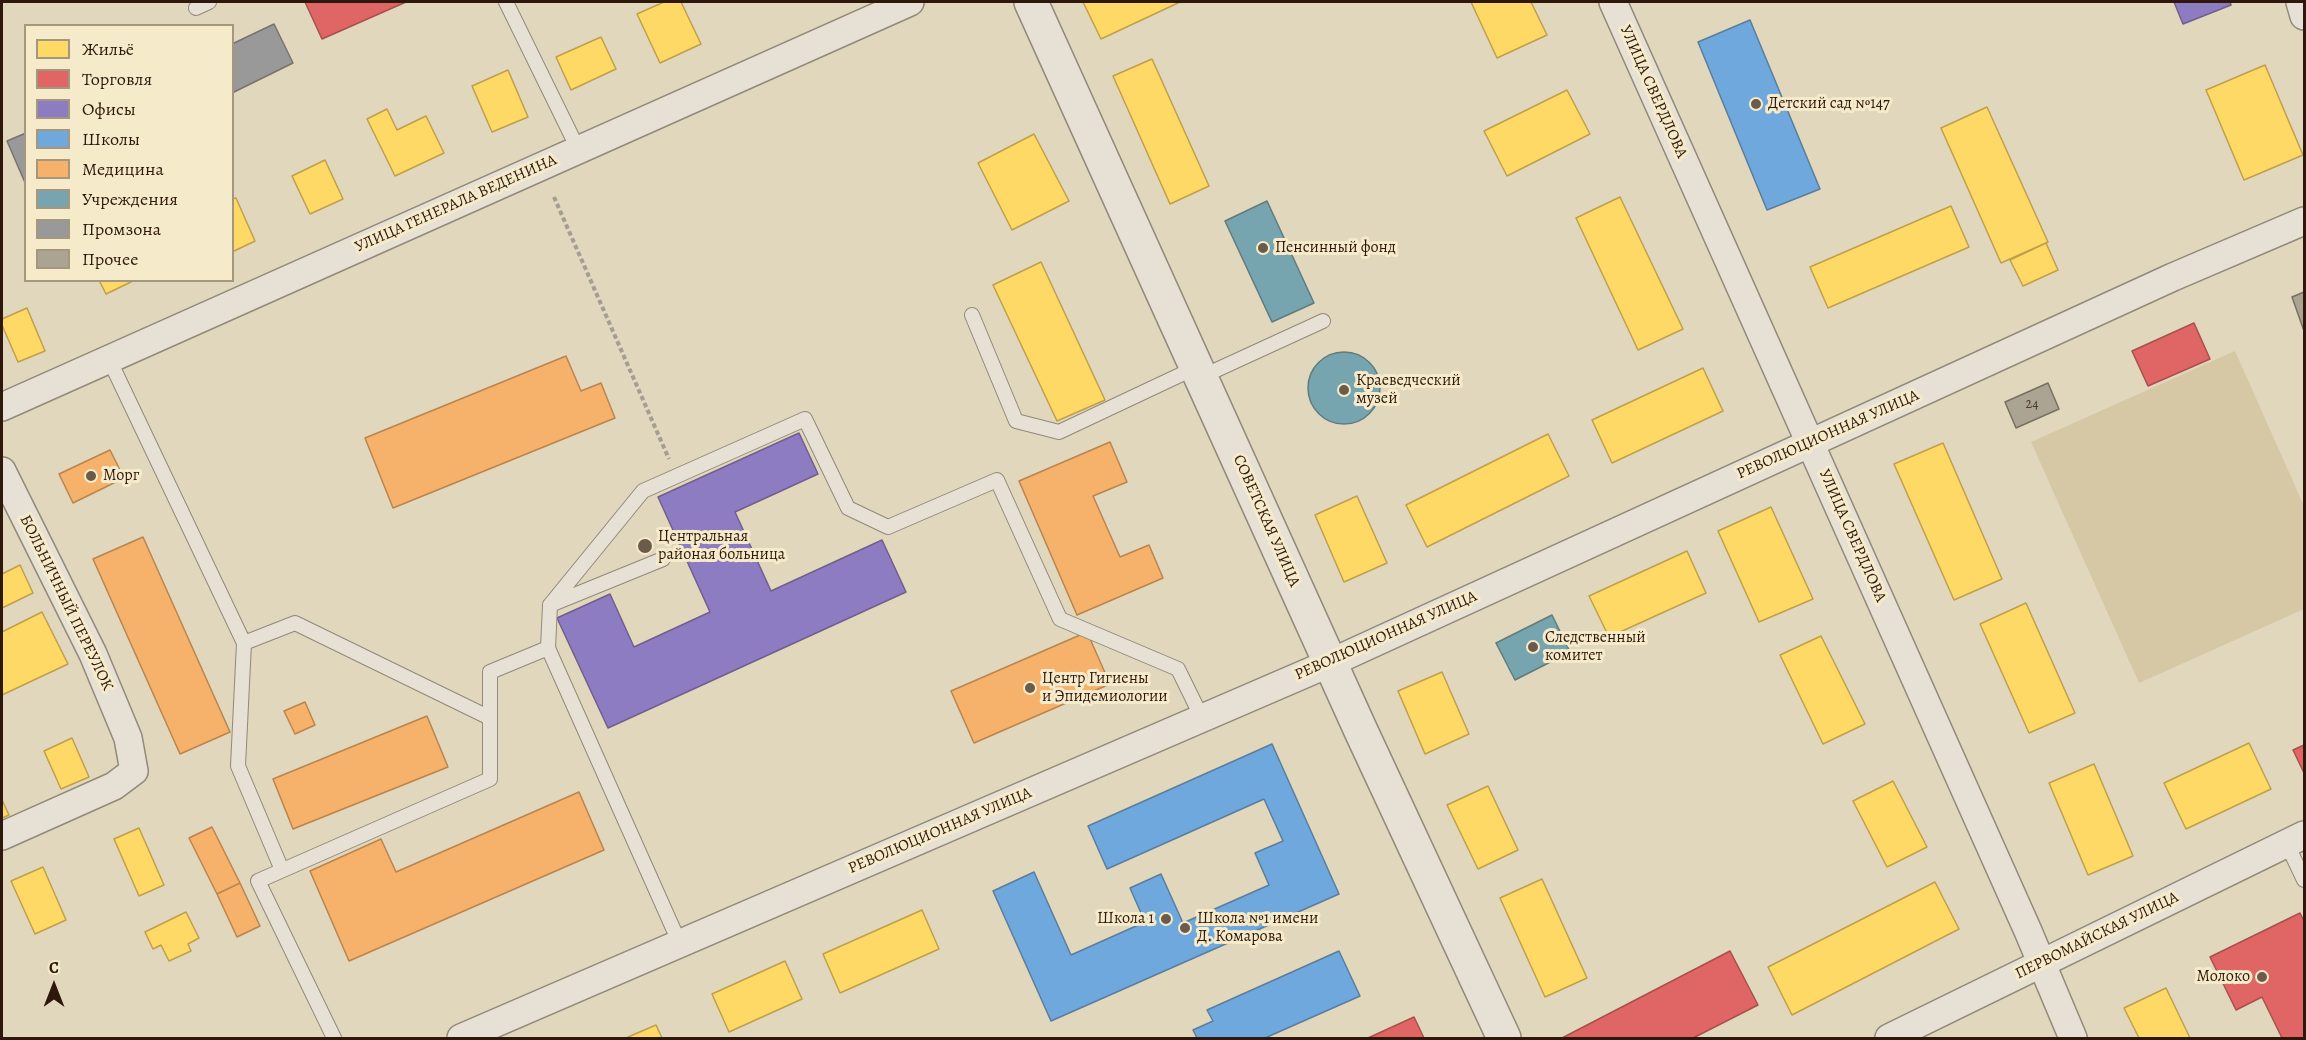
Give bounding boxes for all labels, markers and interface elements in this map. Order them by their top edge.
street label: УЛИЦА СВЕРДЛОВА [1615,23,1691,161]
legend [24,24,234,282]
text: Жильё [82,37,134,61]
text: Торговля [82,67,152,91]
place label: Детский сад №147 [1768,94,1890,114]
text: Офисы [82,97,136,121]
marker: Детский сад №147 [1749,97,1763,111]
text: Школы [82,127,140,151]
street label: УЛИЦА ГЕНЕРАЛА ВЕДЕНИНА [352,151,560,257]
text: Медицина [82,157,164,181]
text: Учреждения [82,187,178,211]
text: Промзона [82,217,161,241]
place label: Пенсинный фонд [1275,238,1396,258]
marker: Пенсинный фонд [1256,241,1270,255]
text: Прочее [82,247,138,271]
place label: Краеведческий музей [1356,371,1461,409]
marker: Краеведческий музей [1337,383,1351,397]
street label: РЕВОЛЮЦИОННАЯ УЛИЦА [1734,386,1922,484]
house number: 24 [2026,397,2038,413]
street label: СОВЕТСКАЯ УЛИЦА [1228,452,1304,590]
place label: Морг [103,466,139,486]
street label: УЛИЦА СВЕРДЛОВА [1814,467,1890,605]
marker: Морг [84,469,98,483]
street label: БОЛЬНИЧНЫЙ ПЕРЕУЛОК [15,512,117,694]
place label: Центральная районая больница [658,527,785,565]
marker: Центральная районая больница [636,537,654,555]
street label: РЕВОЛЮЦИОННАЯ УЛИЦА [1292,587,1480,685]
place label: Следственный комитет [1545,628,1646,666]
marker: Следственный комитет [1526,640,1540,654]
place label: Центр Гигиены и Эпидемиологии [1042,669,1168,707]
marker: Центр Гигиены и Эпидемиологии [1023,681,1037,695]
street label: РЕВОЛЮЦИОННАЯ УЛИЦА [845,784,1035,878]
street label: ПЕРВОМАЙСКАЯ УЛИЦА [2012,888,2182,984]
place label: Школа 1 [1097,909,1154,929]
place label: Школа №1 имени Д. Комарова [1197,909,1318,947]
marker: Школа 1 [1159,912,1173,926]
marker: Школа №1 имени Д. Комарова [1178,921,1192,935]
north arrow [24,956,84,1016]
text: С [49,957,59,979]
place label: Молоко [2197,967,2250,987]
marker: Молоко [2255,970,2269,984]

